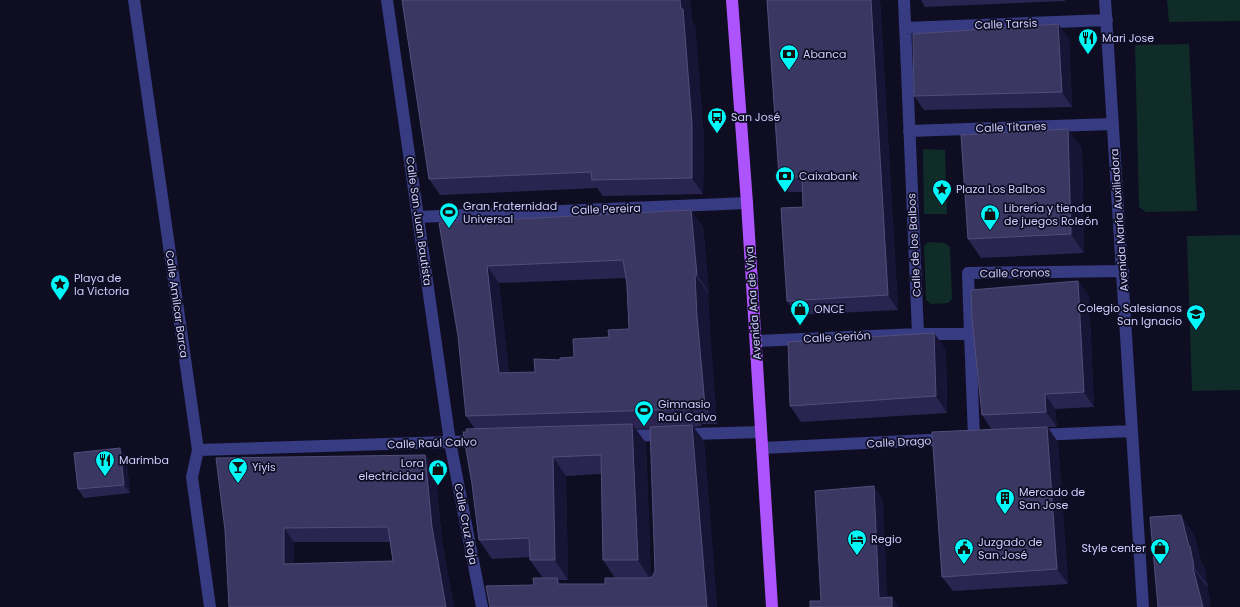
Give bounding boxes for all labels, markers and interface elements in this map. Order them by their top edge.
street label: Calle Tarsis [974,15,1038,33]
restaurant icon: Mari Jose [1077,27,1099,55]
place label: Mari Jose [1102,30,1154,46]
bank icon: Abanca [778,43,800,71]
place label: Abanca [803,46,846,62]
bus stop icon: San José [706,106,728,134]
place label: San José [731,109,780,125]
street label: Calle Titanes [975,118,1047,136]
street label: Avenida María Auxiliadora [1106,148,1132,292]
street label: Calle San Juan Bautista [402,155,436,287]
bank icon: Caixabank [774,165,796,193]
place label: Caixabank [799,168,858,184]
place icon: Plaza Los Balbos [931,178,953,206]
place label: Plaza Los Balbos [956,181,1046,197]
street label: Calle de los Balbos [903,192,925,297]
place label: Gran Fraternidad Universal [463,198,557,227]
street label: Calle Pereira [571,200,641,218]
place label: Librería y tienda de juegos Roleón [1004,200,1098,229]
sports icon: Gran Fraternidad Universal [438,201,460,229]
shop icon: Librería y tienda de juegos Roleón [979,203,1001,231]
street label: Avenida Ana de Viya [741,246,765,360]
street label: Calle Amílcar Barca [162,249,192,359]
street label: Calle Cronos [980,264,1051,282]
place label: Playa de la Victoria [74,270,129,299]
place icon: Playa de la Victoria [49,273,71,301]
shop icon: ONCE [789,298,811,326]
place label: Colegio Salesianos San Ignacio [1078,300,1182,329]
place label: ONCE [814,301,845,317]
school or university icon: Colegio Salesianos San Ignacio [1185,303,1207,331]
street label: Calle Gerión [803,327,871,347]
place label: Gimnasio Raúl Calvo [658,396,717,425]
sports icon: Gimnasio Raúl Calvo [633,399,655,427]
street label: Calle Drago [866,432,932,452]
street label: Calle Raúl Calvo [387,433,477,453]
restaurant icon: Marimba [94,449,116,477]
place label: Marimba [119,452,169,468]
place label: Lora electricidad [358,455,424,484]
bar icon: Yiyis [227,456,249,484]
shop icon: Lora electricidad [427,458,449,486]
place label: Yiyis [252,459,276,475]
street label: Calle Cruz Roja [450,482,482,566]
place label: Mercado de San Jose [1019,484,1085,513]
building icon: Mercado de San Jose [994,487,1016,515]
hotel icon: Regio [846,528,868,556]
place label: Regio [871,531,902,547]
place label: Juzgado de San José [978,534,1043,563]
public building icon: Juzgado de San José [953,537,975,565]
shop icon: Style center [1149,537,1171,565]
place label: Style center [1081,540,1146,556]

